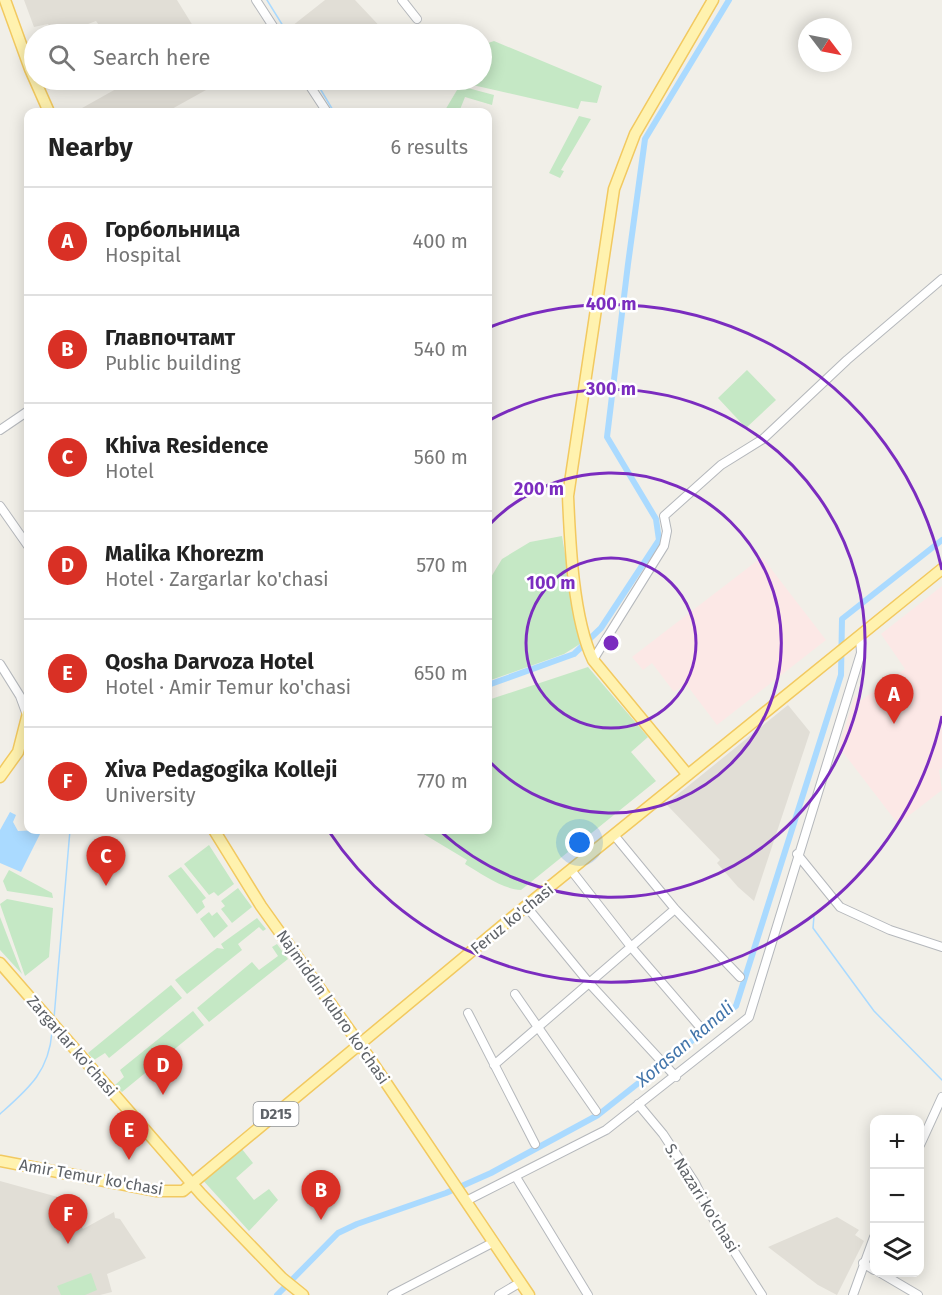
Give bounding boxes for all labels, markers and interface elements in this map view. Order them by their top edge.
north arrow [798,18,852,72]
search box [24,24,492,90]
icon: search [45,41,78,74]
text: Search here [93,44,211,71]
text: Nearby [48,132,133,163]
text: 6 results [391,135,468,159]
text: Горбольница [105,216,240,243]
text: A [62,229,73,253]
text: 400 m [413,229,468,253]
text: Hospital [105,243,181,267]
text: 400 m [586,293,636,315]
text: Главпочтамт [105,324,235,351]
text: B [61,337,74,361]
text: 540 m [414,337,468,361]
text: Public building [105,351,241,375]
text: 300 m [585,378,636,400]
text: Khiva Residence [105,432,268,459]
text: C [62,445,73,469]
text: 560 m [414,445,468,469]
text: Hotel [105,459,154,483]
text: 200 m [514,478,564,500]
text: Malika Khorezm [105,540,264,567]
text: D [61,553,74,577]
text: 570 m [416,553,468,577]
text: Hotel · Zargarlar ko'chasi [105,567,329,591]
text: 100 m [527,572,575,594]
centre of rings [601,633,621,653]
text: Qosha Darvoza Hotel [105,648,314,675]
text: E [62,661,73,685]
text: 650 m [414,661,468,685]
pin: A [874,674,914,724]
text: Hotel · Amir Temur ko'chasi [105,675,351,699]
text: Xiva Pedagogika Kolleji [105,756,338,783]
text: F [63,769,72,793]
text: 770 m [417,769,468,793]
text: University [105,783,196,807]
your location [565,828,594,857]
pin: C [86,836,126,886]
street label: Feruz ko'chasi [467,880,557,958]
street label: Najmiddin kubro ko'chasi [273,926,393,1088]
street label: Zargarlar ko'chasi [23,992,121,1100]
water label: Xorasan kanali [631,997,738,1092]
pin: D [144,1046,182,1095]
road number: D215 [254,1102,298,1126]
pin: E [110,1110,148,1160]
map controls [870,1115,924,1277]
button: + [870,1115,924,1169]
street label: S. Nazari ko'chasi [661,1140,743,1256]
street label: Amir Temur ko'chasi [18,1155,164,1199]
button: − [870,1169,924,1223]
pin: B [302,1170,340,1220]
pin: F [48,1194,88,1244]
button: layers [870,1223,924,1277]

